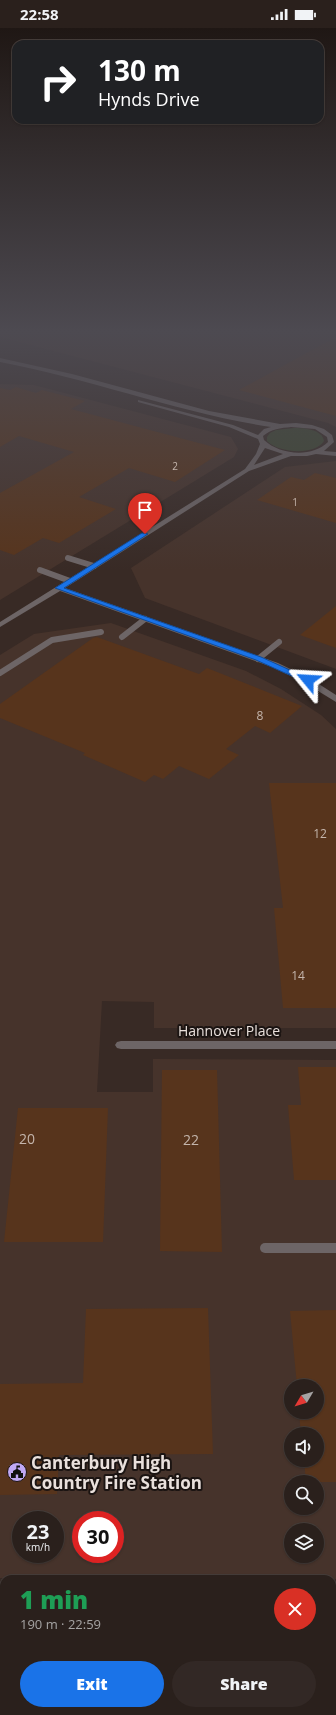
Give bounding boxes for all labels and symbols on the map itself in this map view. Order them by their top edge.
house number: 2 [172,459,178,473]
pin [128,493,162,534]
house number: 1 [292,495,298,509]
position arrow [287,659,329,701]
house number: 8 [257,707,264,724]
house number: 12 [313,825,327,842]
house number: 14 [291,967,305,984]
street label: Hannover Place [178,1021,280,1040]
house number: 20 [19,1129,35,1148]
house number: 22 [183,1130,199,1149]
north arrow [284,1379,324,1419]
place label: Canterbury High Country Fire Station [31,1451,202,1494]
public building icon: Canterbury High Country Fire Station [6,1461,28,1483]
speed limit sign: 30 [72,1511,124,1563]

